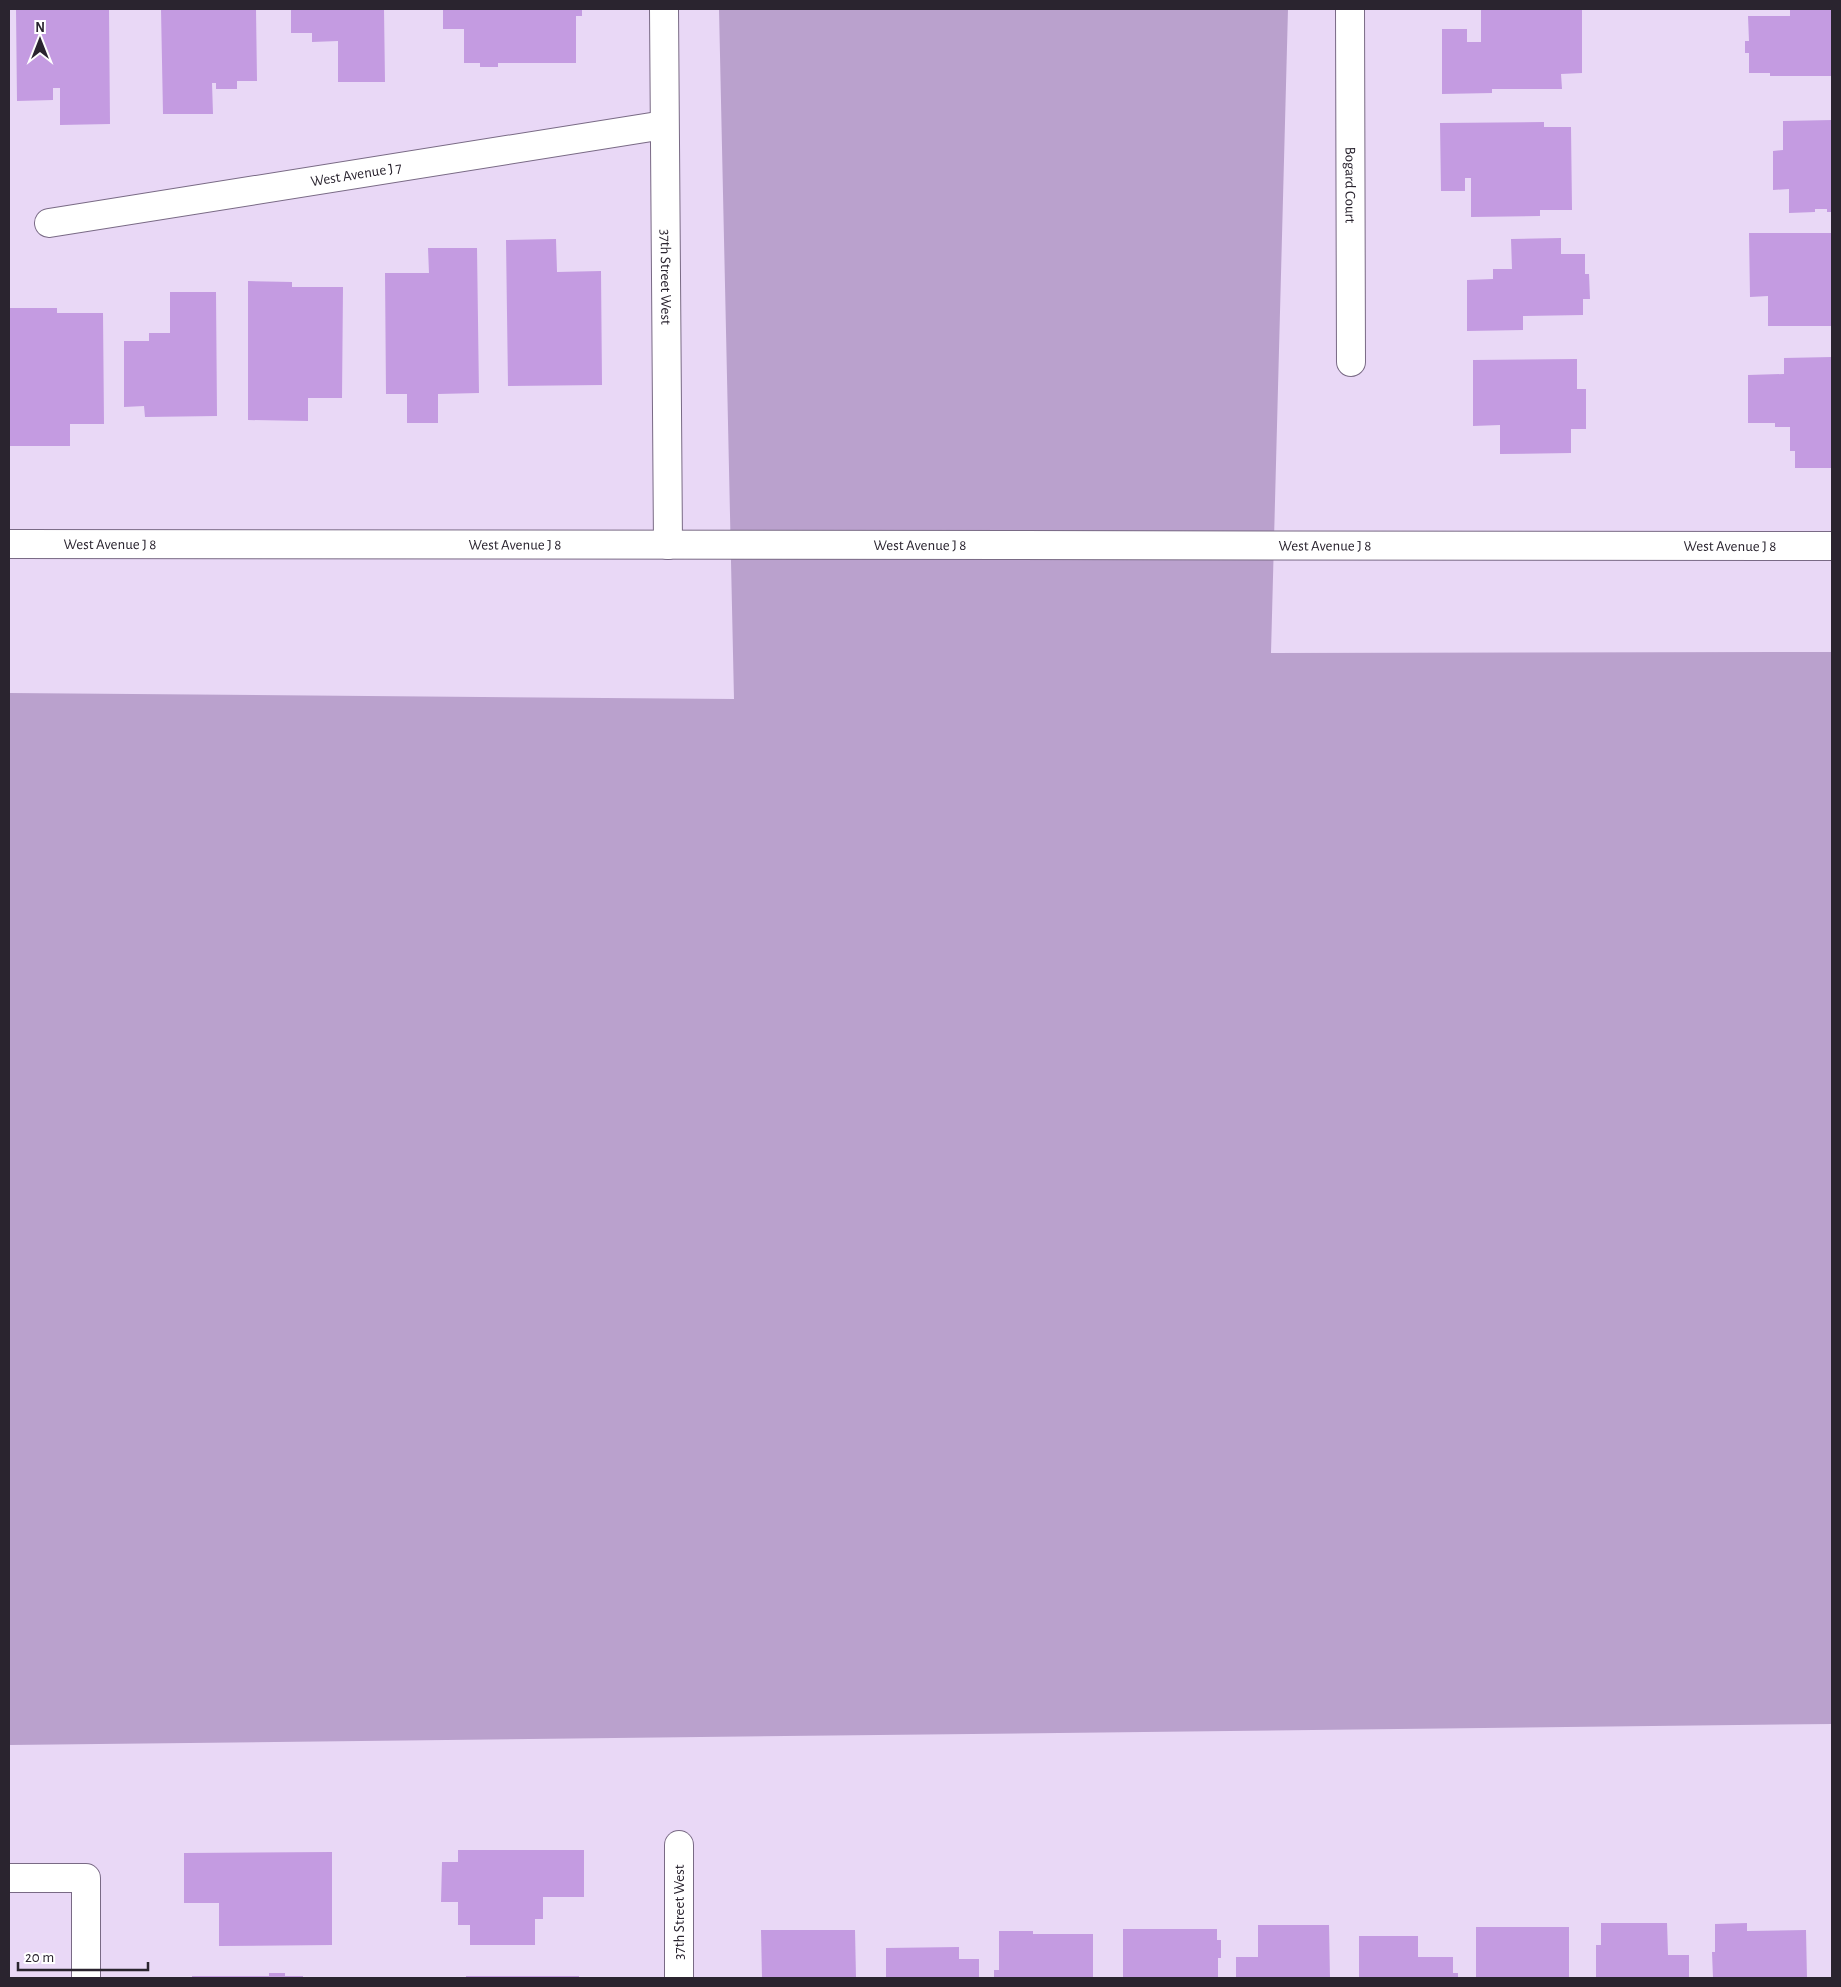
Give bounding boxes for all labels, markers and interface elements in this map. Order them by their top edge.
north arrow [15,15,65,65]
text: N [35,21,45,35]
street label: Bogard Court [1342,147,1358,223]
street label: West Avenue J 7 [310,160,403,189]
street label: 37th Street West [658,229,673,325]
street label: West Avenue J 8 [63,537,157,552]
street label: West Avenue J 8 [468,538,562,553]
street label: West Avenue J 8 [873,538,967,553]
street label: West Avenue J 8 [1278,538,1372,553]
street label: West Avenue J 8 [1683,539,1777,554]
street label: 37th Street West [672,1864,687,1960]
scale bar [18,1940,148,1972]
text: 20 m [25,1950,54,1965]

